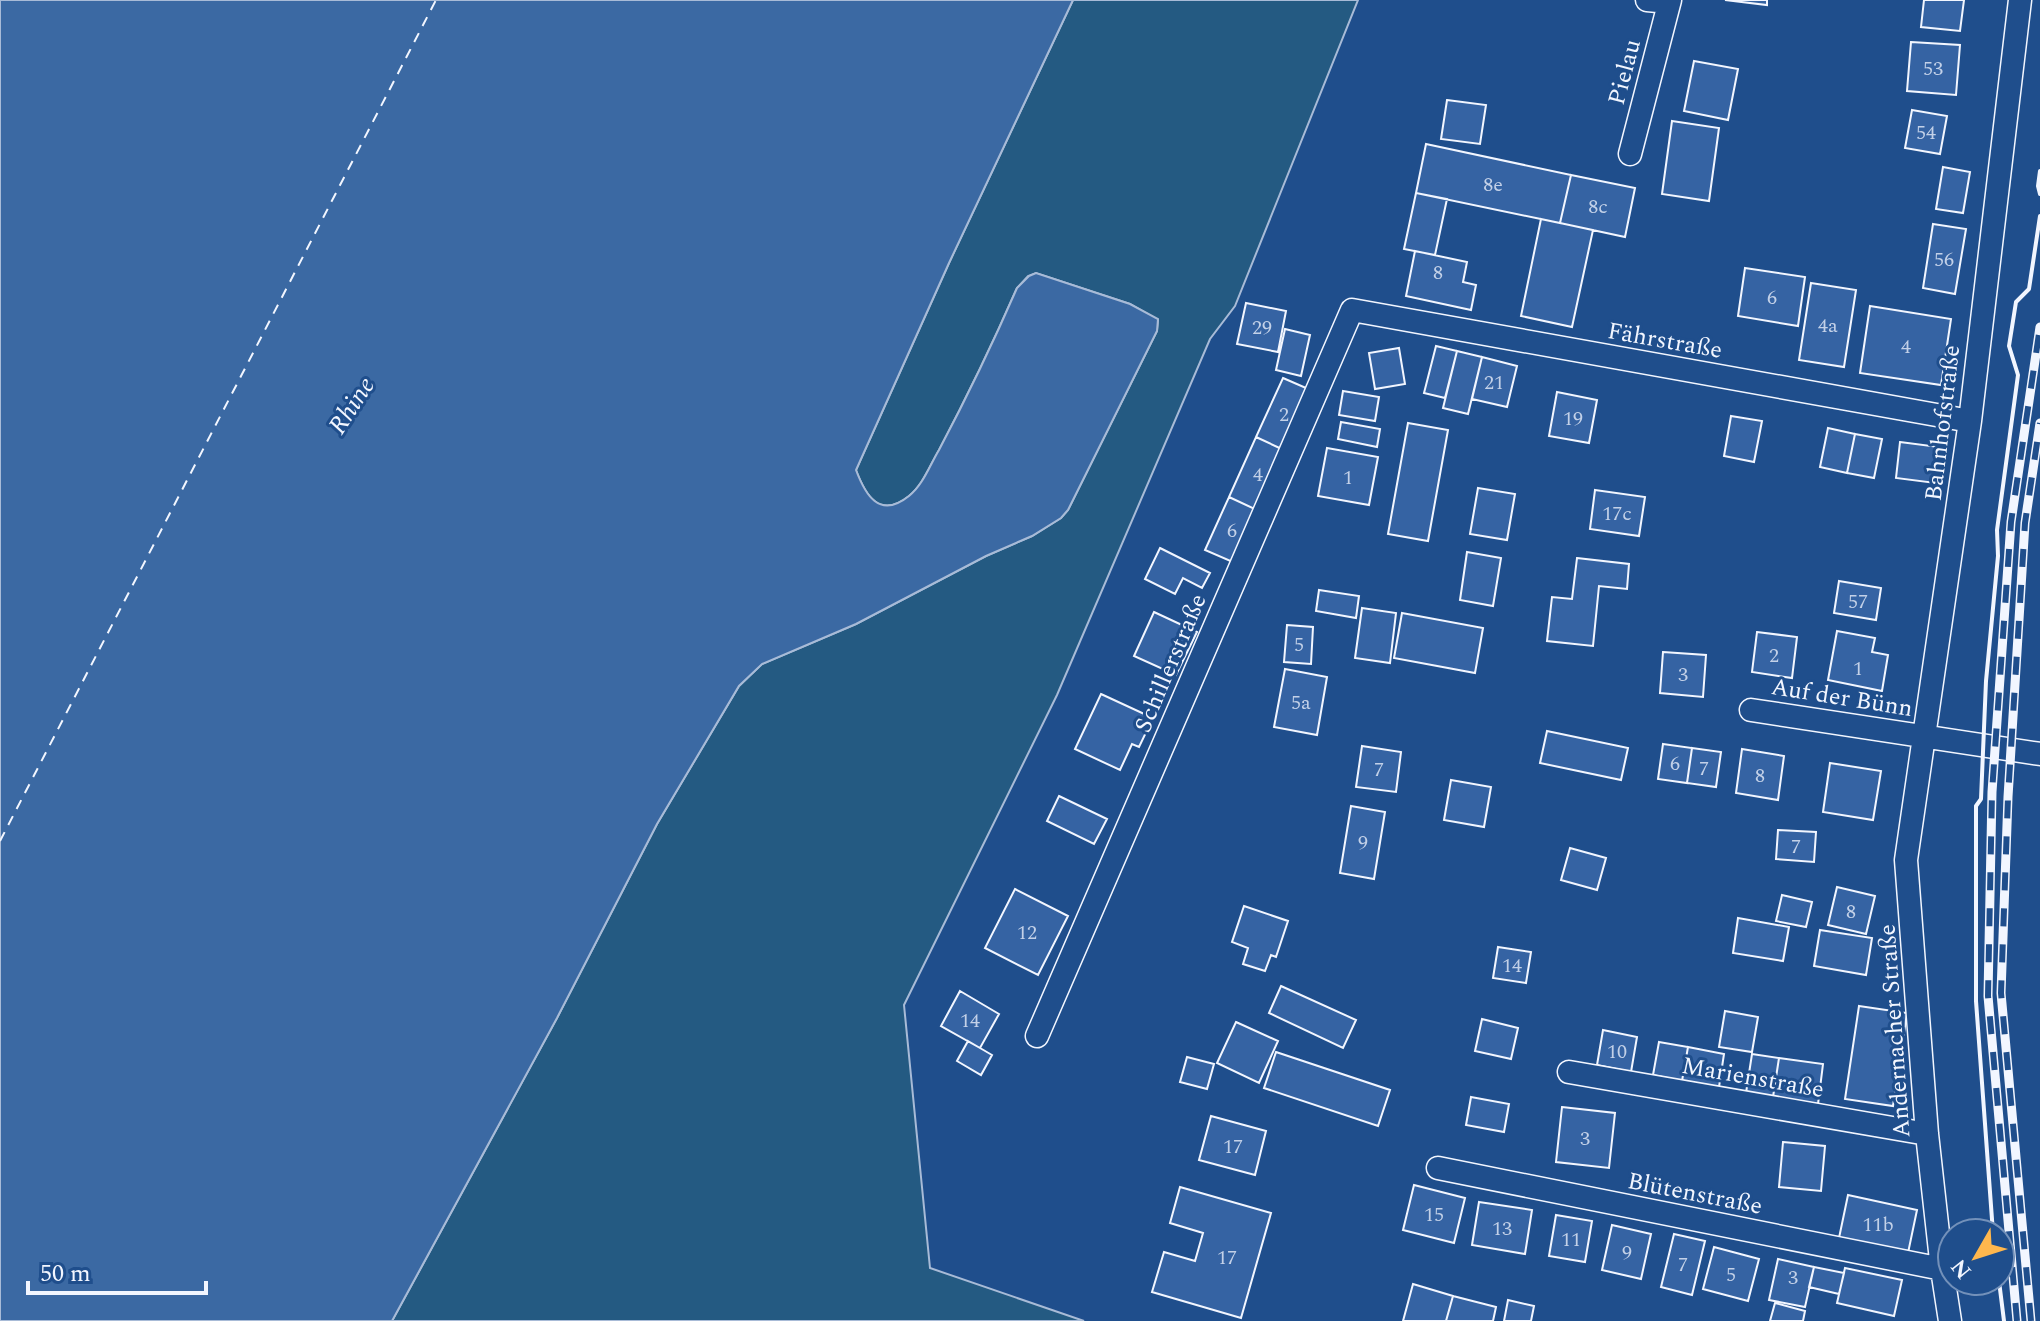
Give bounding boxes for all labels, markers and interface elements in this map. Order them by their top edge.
street label: Pielau [1599,35,1651,109]
house number: 53 [1923,54,1943,84]
house number: 54 [1916,118,1936,148]
house number: 8e [1483,170,1503,200]
house number: 8c [1588,192,1608,222]
house number: 56 [1934,245,1954,275]
house number: 8 [1433,258,1443,288]
house number: 6 [1767,283,1777,313]
house number: 4a [1818,311,1838,341]
house number: 29 [1252,313,1272,343]
street label: Fährstraße [1605,313,1725,369]
house number: 4 [1901,332,1911,362]
street label: Bahnhofstraße [1916,343,1970,503]
house number: 21 [1484,368,1504,398]
water label: Rhine [318,369,386,443]
house number: 2 [1279,400,1289,430]
house number: 19 [1563,404,1583,434]
house number: 4 [1253,460,1263,490]
house number: 1 [1343,463,1353,493]
house number: 17c [1602,499,1632,529]
house number: 6 [1227,516,1237,546]
house number: 57 [1848,587,1868,617]
street label: Schillerstraße [1125,588,1216,738]
house number: 5 [1294,630,1304,660]
house number: 2 [1769,641,1779,671]
house number: 1 [1853,654,1863,684]
house number: 3 [1678,660,1688,690]
street label: Auf der Bünn [1768,669,1915,727]
house number: 5a [1291,688,1311,718]
house number: 6 [1670,749,1680,779]
house number: 7 [1699,754,1709,784]
house number: 7 [1374,755,1384,785]
house number: 8 [1755,761,1765,791]
house number: 9 [1358,828,1368,858]
house number: 7 [1791,832,1801,862]
house number: 8 [1846,897,1856,927]
house number: 12 [1017,918,1037,948]
street label: Andernacher Straße [1870,923,1920,1139]
house number: 14 [1502,951,1522,981]
house number: 14 [960,1006,980,1036]
house number: 10 [1607,1037,1627,1067]
street label: Marienstraße [1679,1048,1827,1108]
house number: 3 [1580,1124,1590,1154]
house number: 17 [1223,1132,1243,1162]
street label: Blütenstraße [1624,1163,1765,1225]
house number: 15 [1424,1200,1444,1230]
house number: 11b [1862,1210,1894,1240]
house number: 13 [1492,1214,1512,1244]
north arrow [1936,1217,2016,1297]
house number: 11 [1561,1225,1581,1255]
house number: 9 [1622,1238,1632,1268]
house number: 17 [1217,1243,1237,1273]
scale bar [28,1245,206,1295]
house number: 7 [1678,1250,1688,1280]
text: N [1943,1251,1980,1286]
text: 50 m [40,1256,91,1292]
house number: 5 [1726,1260,1736,1290]
house number: 3 [1788,1263,1798,1293]

